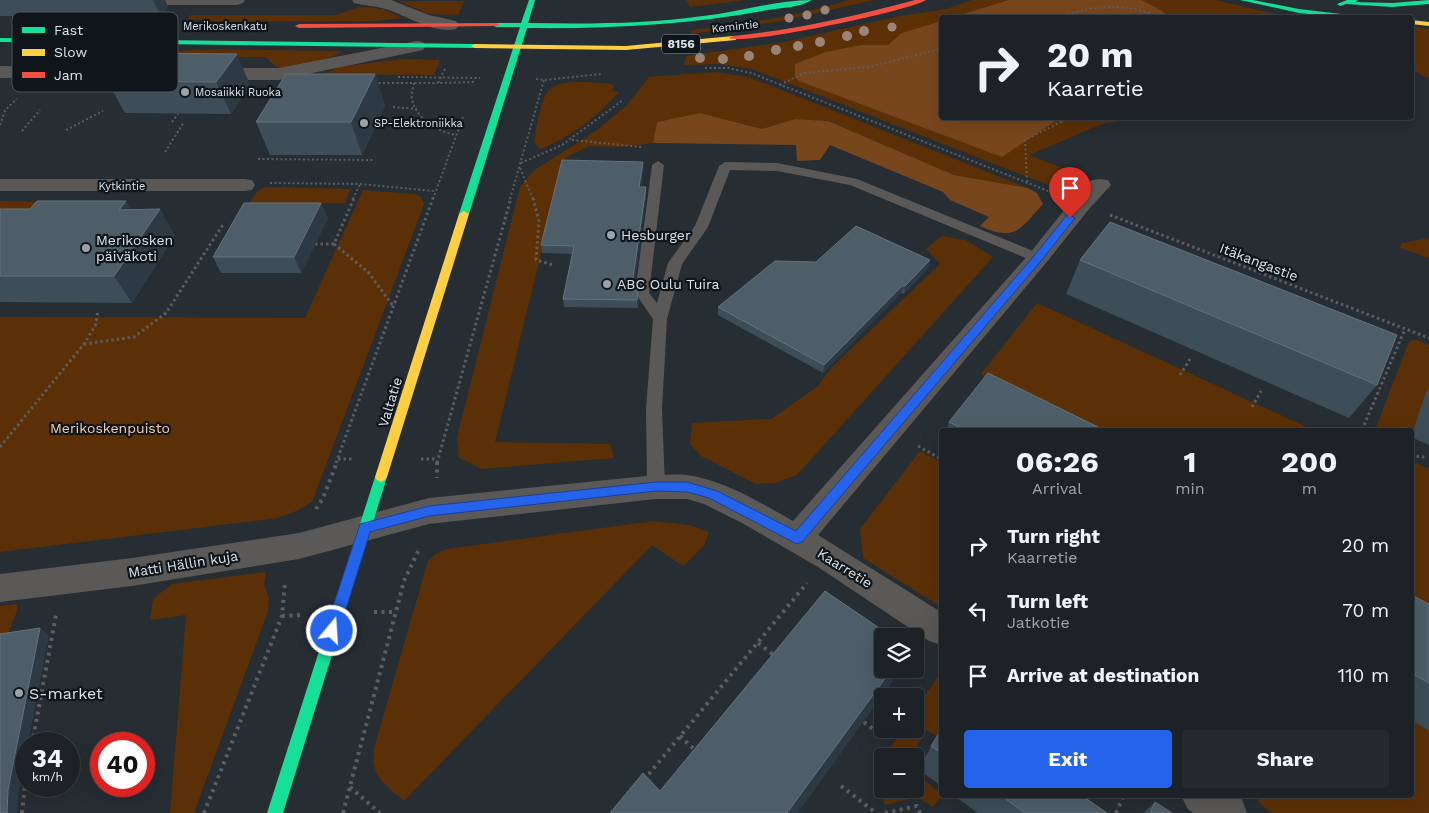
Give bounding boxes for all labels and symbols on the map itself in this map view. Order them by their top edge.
legend [12,12,178,92]
street label: Kemintie [711,18,759,35]
street label: Merikoskenkatu [183,20,267,33]
text: Fast [54,22,83,38]
road number: 8156 [662,34,700,54]
text: Slow [54,44,87,60]
text: Jam [54,67,83,83]
marker: Mosaiikki Ruoka [179,86,191,98]
place label: Mosaiikki Ruoka [195,86,281,99]
marker: SP-Elektroniikka [358,117,370,129]
place label: SP-Elektroniikka [374,117,463,130]
pin [1049,167,1091,218]
street label: Kytkintie [99,180,145,193]
place label: Hesburger [621,227,691,243]
marker: Hesburger [605,229,617,241]
place label: Merikosken päiväkoti [96,232,173,264]
street label: Itäkangastie [1218,240,1300,284]
marker: Merikosken päiväkoti [80,242,92,254]
place label: ABC Oulu Tuira [617,276,720,292]
marker: ABC Oulu Tuira [601,278,613,290]
street label: Valtatie [375,375,405,429]
park label: Merikoskenpuisto [50,420,170,436]
street label: Kaarretie [815,545,875,591]
street label: Matti Hällin kuja [127,547,239,581]
position arrow [305,604,357,656]
place label: S-market [29,684,103,703]
marker: S-market [13,687,25,699]
speed limit sign: 40 [90,732,155,797]

